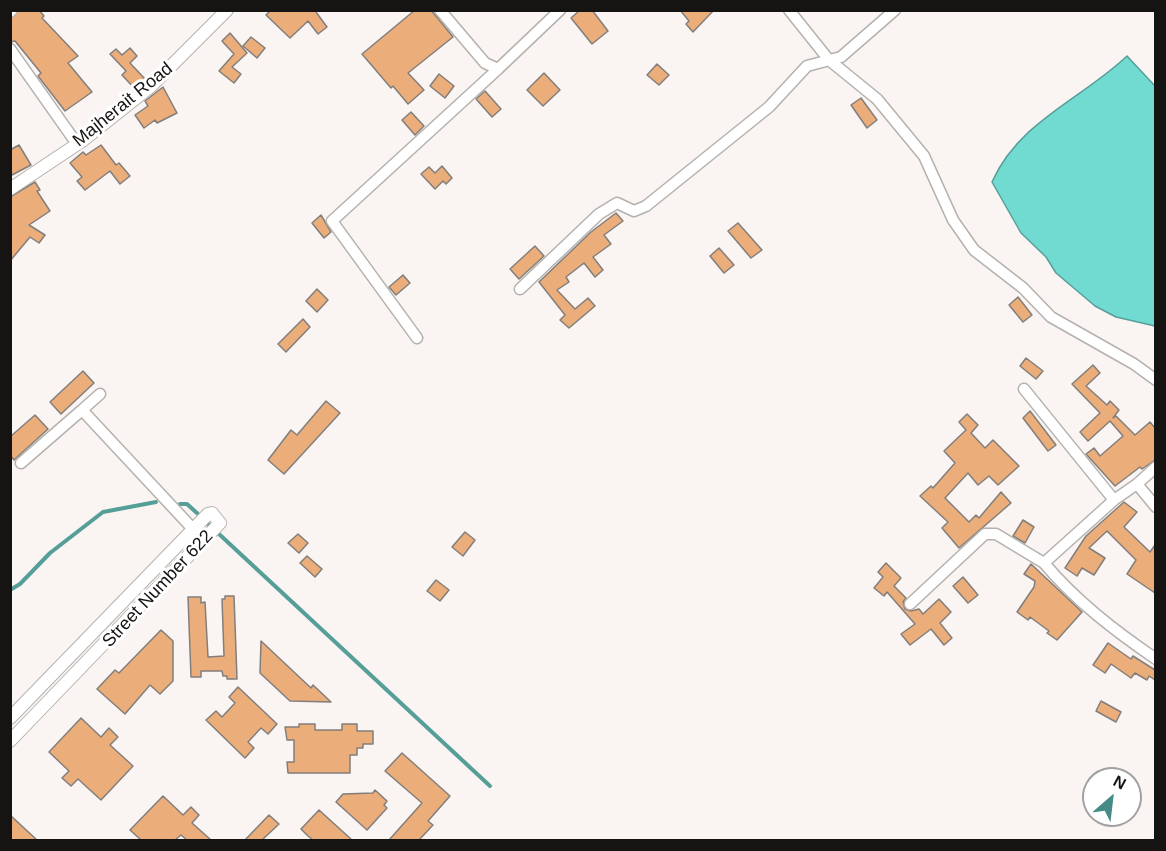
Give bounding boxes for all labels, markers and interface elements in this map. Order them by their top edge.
street label: Majherait Road [69,58,177,152]
street label: Street Number 622 [98,526,218,652]
north arrow [1082,767,1142,827]
text: N [1111,772,1129,793]

